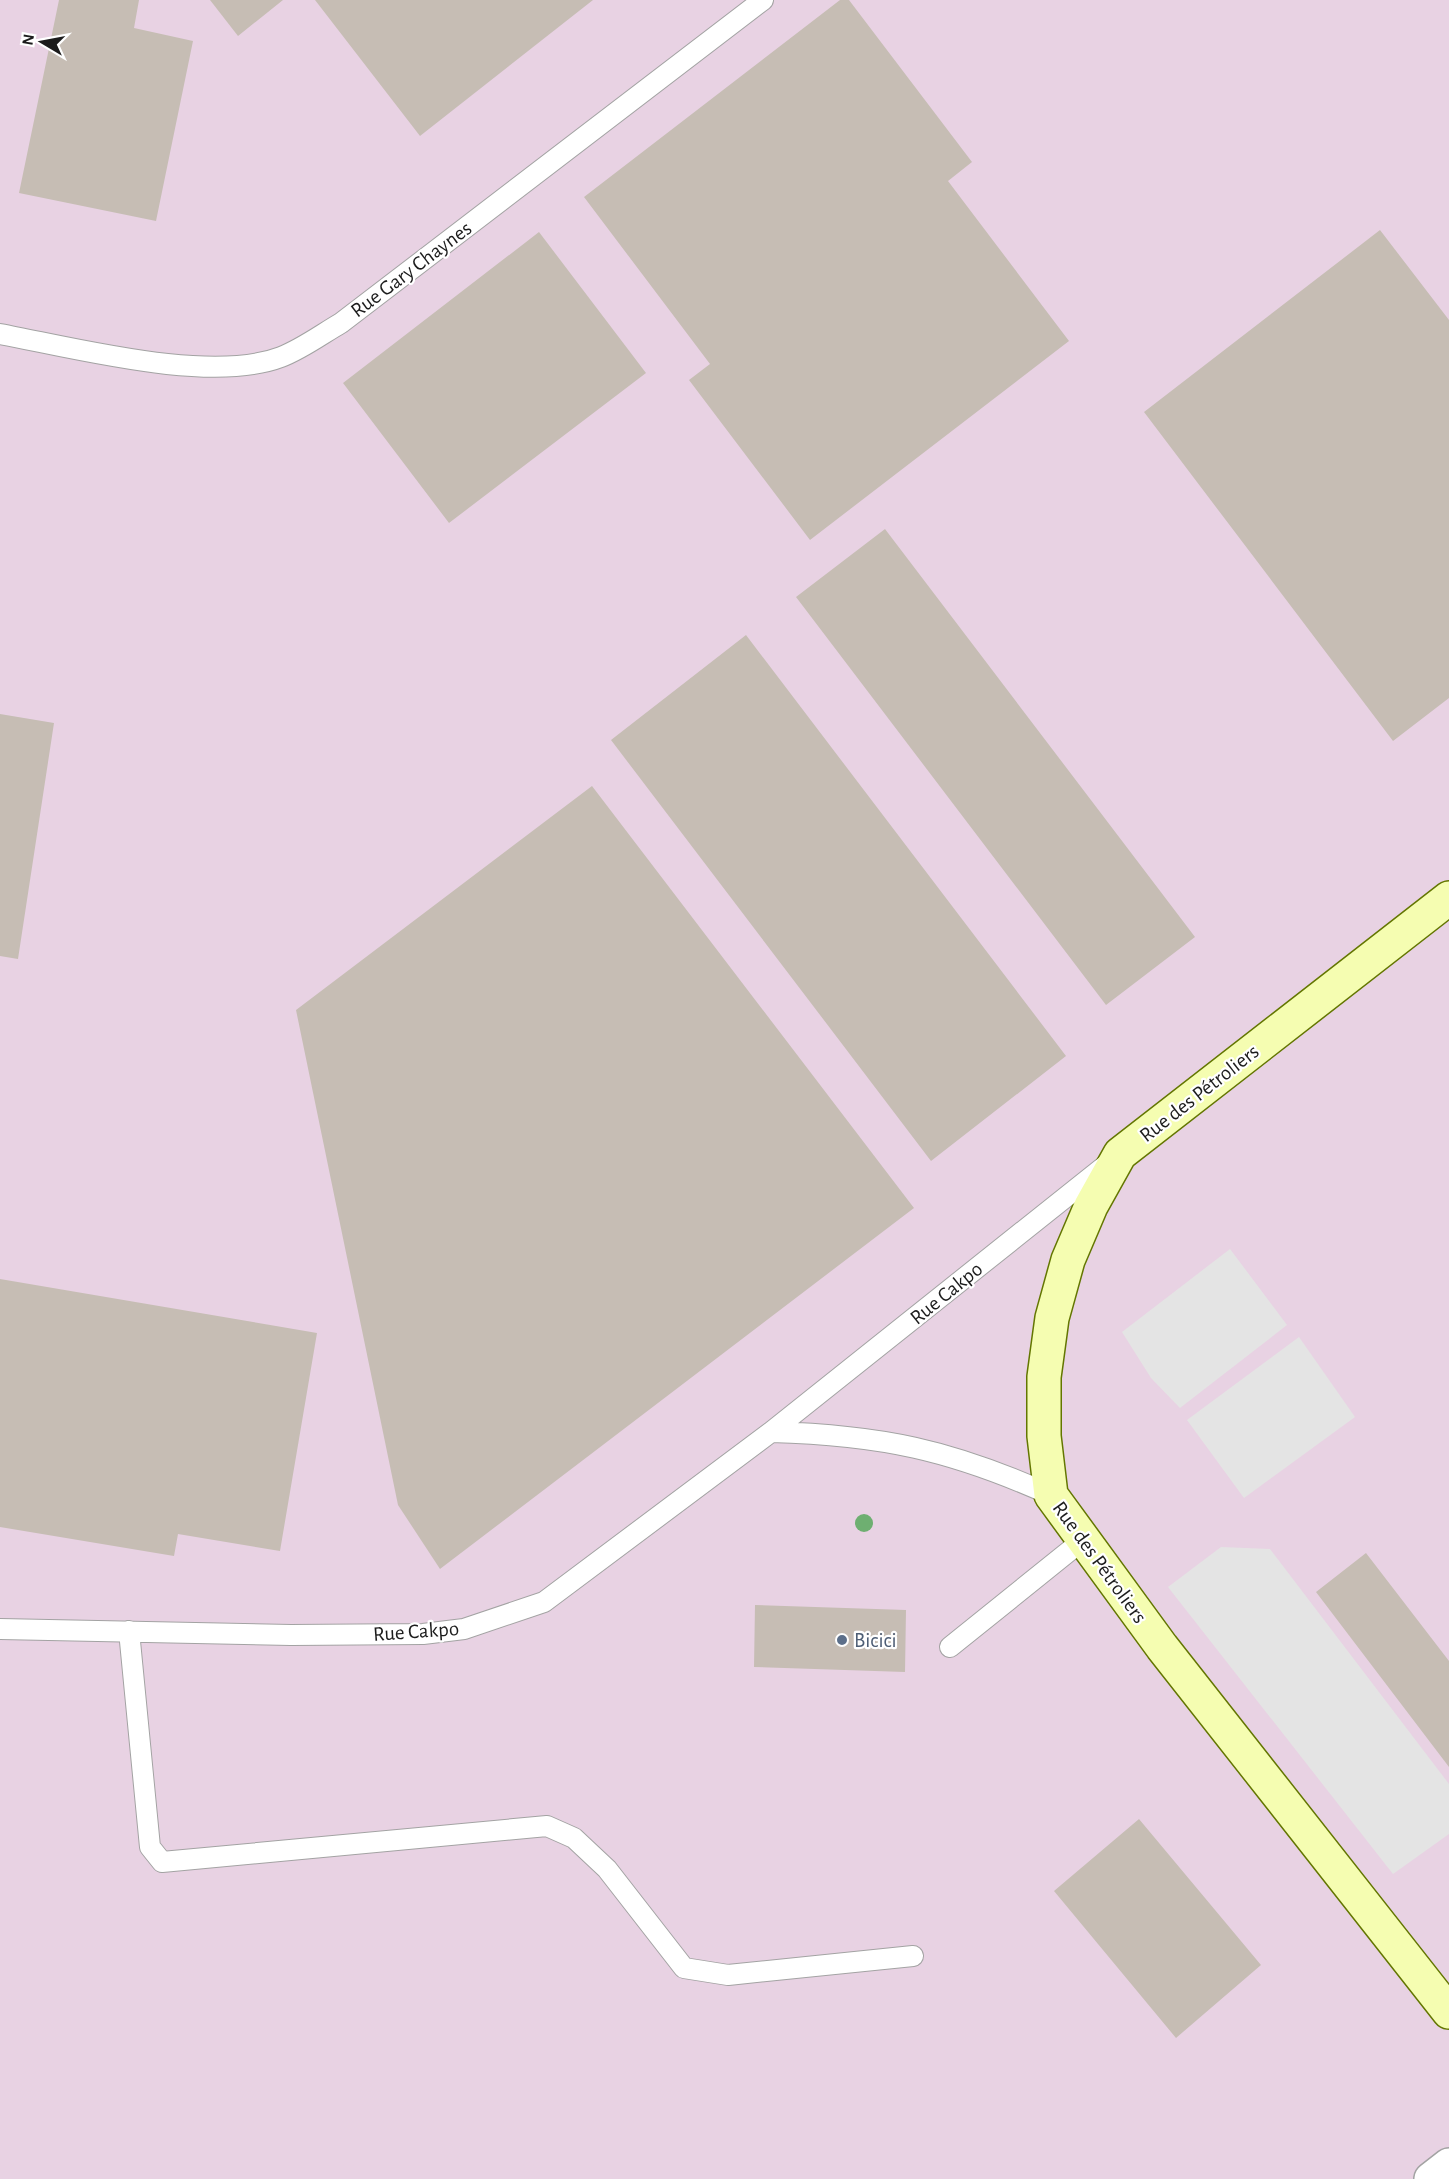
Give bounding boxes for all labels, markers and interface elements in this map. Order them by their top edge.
north arrow [12,12,72,72]
text: N [19,33,37,46]
street label: Rue Gary Chaynes [347,217,476,321]
street label: Rue des Pétroliers [1136,1041,1263,1146]
street label: Rue Cakpo [906,1258,986,1329]
street label: Rue des Pétroliers [1049,1498,1151,1627]
street label: Rue Cakpo [372,1618,460,1645]
place label: Bicici [854,1630,897,1651]
marker: Bicici [835,1633,849,1647]

